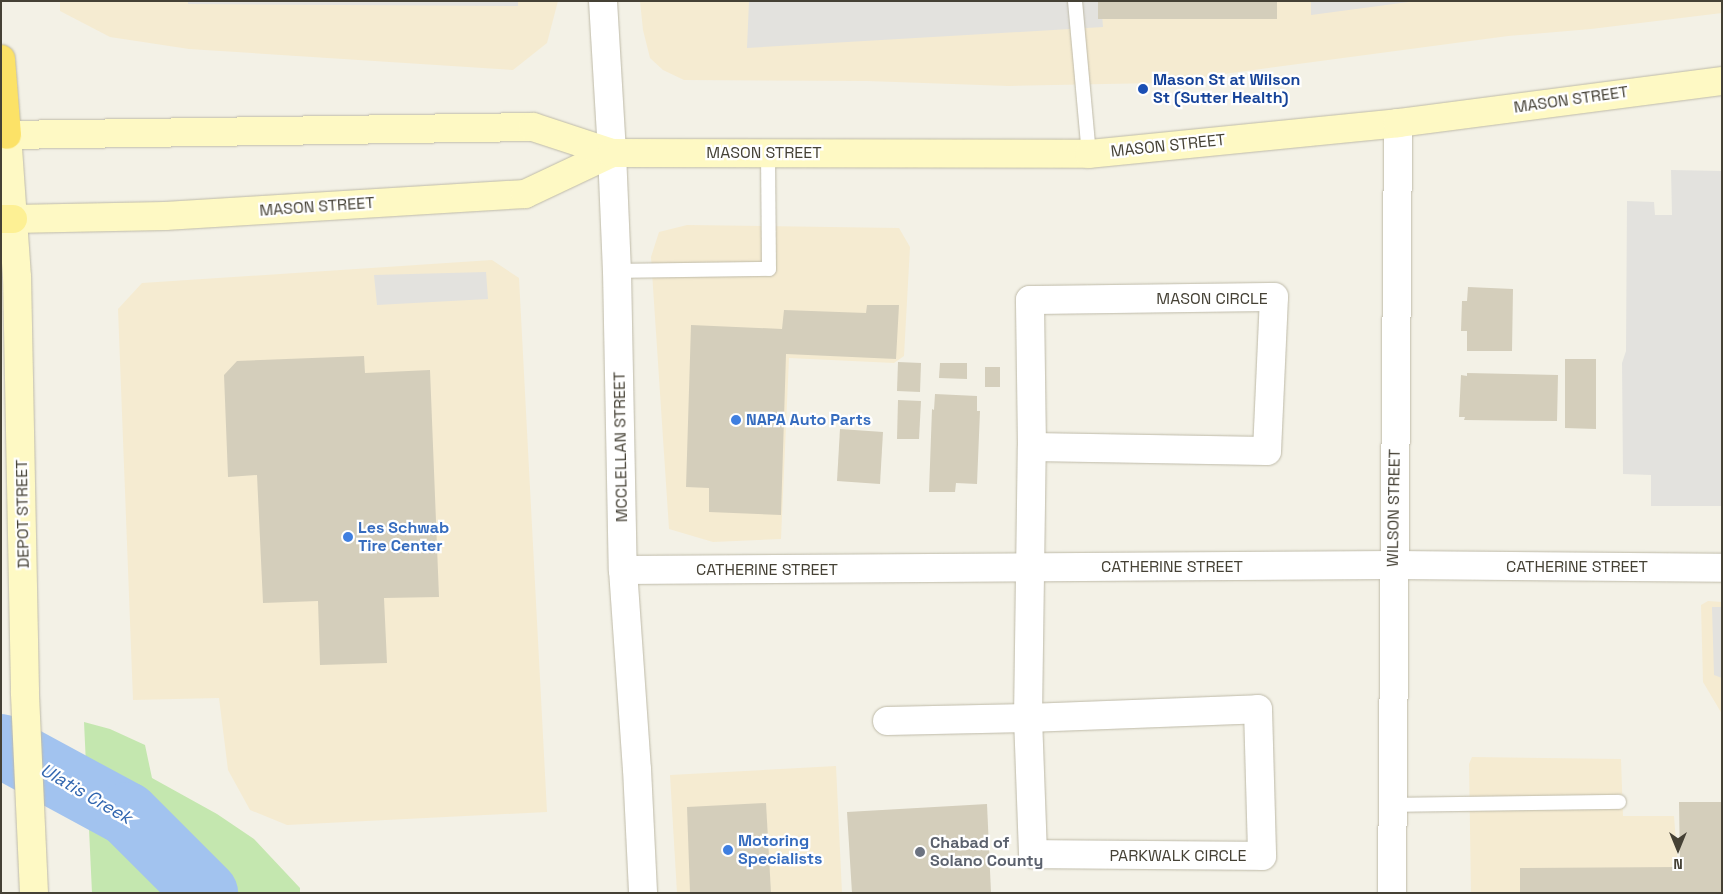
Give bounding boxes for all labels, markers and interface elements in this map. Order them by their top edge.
place label: Mason St at Wilson St (Sutter Health) [1153,70,1300,108]
street label: MASON STREET [1513,82,1629,118]
marker: Mason St at Wilson St (Sutter Health) [1137,83,1149,95]
street label: MASON STREET [1110,130,1226,162]
street label: MASON STREET [706,143,822,163]
street label: MASON STREET [259,193,375,221]
street label: MASON CIRCLE [1156,289,1268,309]
street label: MCCLELLAN STREET [610,372,632,522]
place label: NAPA Auto Parts [746,410,872,430]
marker: NAPA Auto Parts [730,414,742,426]
street label: WILSON STREET [1383,449,1405,567]
street label: DEPOT STREET [12,459,34,569]
place label: Les Schwab Tire Center [358,518,449,556]
marker: Les Schwab Tire Center [342,531,354,543]
street label: CATHERINE STREET [1101,557,1243,577]
street label: CATHERINE STREET [1506,557,1648,577]
street label: CATHERINE STREET [696,560,838,580]
water label: Ulatis Creek [36,759,136,829]
north arrow [1653,824,1703,874]
place label: Motoring Specialists [738,831,822,869]
place label: Chabad of Solano County [930,833,1043,871]
marker: Motoring Specialists [722,844,734,856]
marker: Chabad of Solano County [914,846,926,858]
street label: PARKWALK CIRCLE [1109,846,1247,866]
text: N [1673,855,1683,873]

